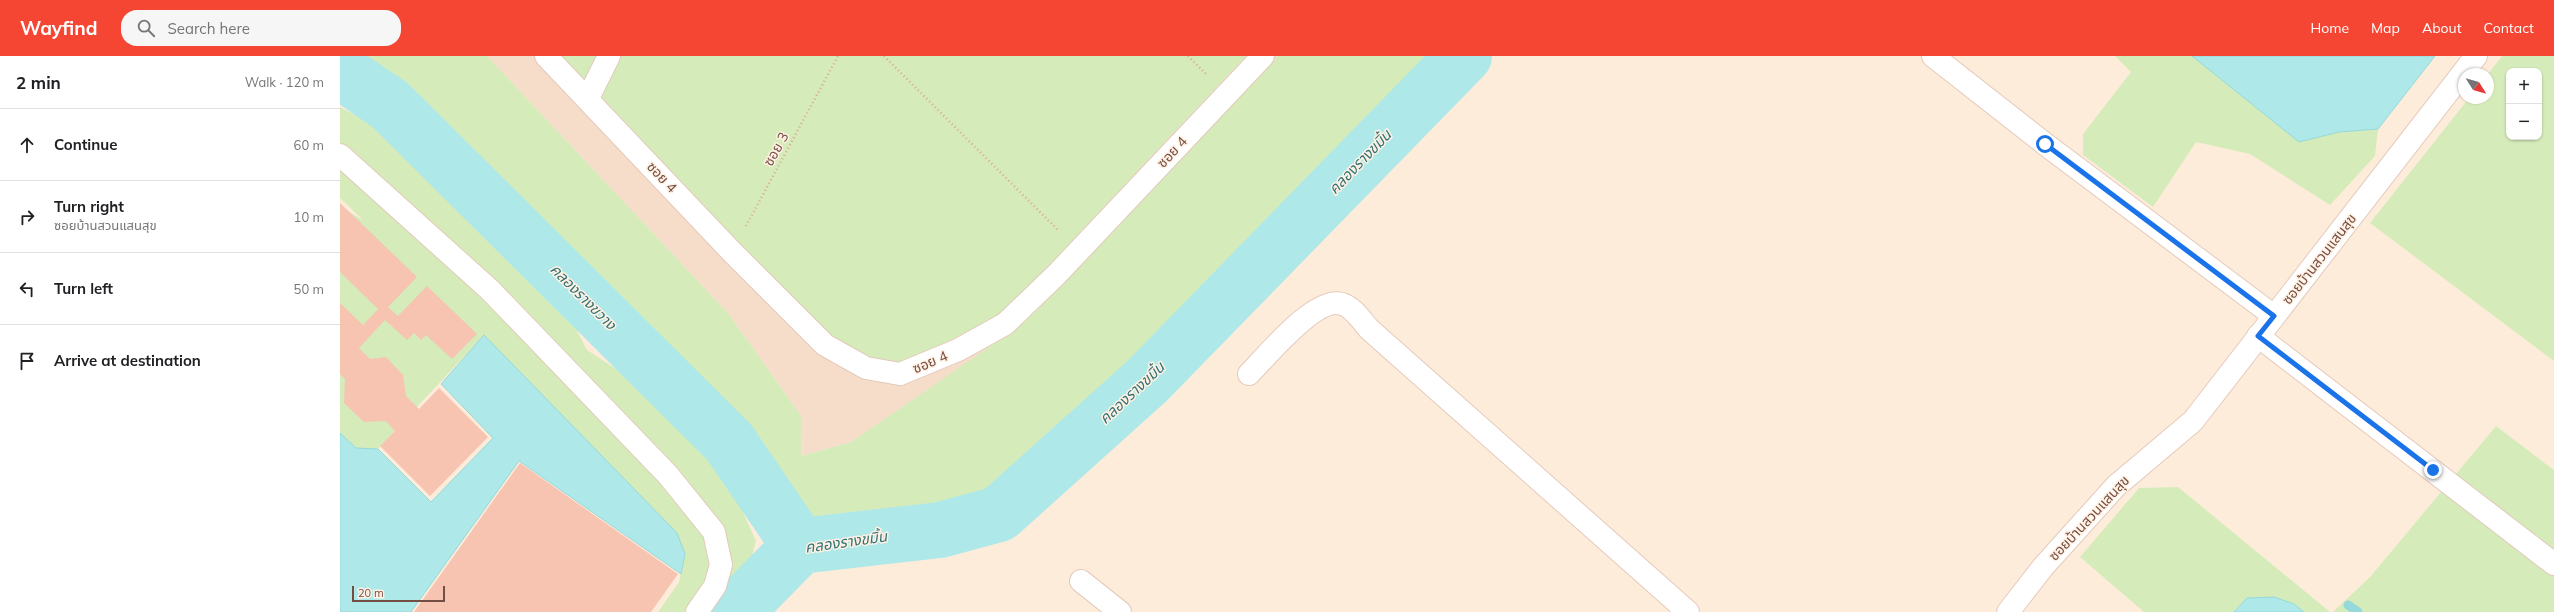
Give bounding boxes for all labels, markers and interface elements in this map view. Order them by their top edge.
search box [121,10,401,46]
text: Wayfind [20,16,97,40]
icon: search [135,17,157,39]
text: Search here [167,19,250,38]
text: Home [2310,19,2349,37]
text: Map [2371,19,2400,37]
text: About [2422,19,2462,37]
text: Contact [2484,19,2534,37]
north arrow [2458,68,2494,104]
map controls [2506,68,2542,140]
button: + [2506,68,2542,104]
text: 2 min [16,72,61,93]
text: Walk · 120 m [245,74,324,90]
button: − [2506,104,2542,140]
water label: คลองรางขมิ้น [1324,125,1396,198]
street label: ซอย 3 [759,129,793,169]
street label: ซอย 4 [1153,132,1191,171]
icon: ahead [16,134,38,156]
text: Continue [54,135,117,154]
route start [2036,135,2054,153]
text: 60 m [294,137,324,153]
street label: ซอย 4 [643,158,681,197]
text: Turn right [54,197,124,216]
icon: right [16,206,38,228]
text: 10 m [294,209,324,225]
street label: ซอยบ้านสวนแสนสุข [2278,210,2360,308]
text: ซอยบ้านสวนแสนสุข [54,217,157,233]
water label: คลองรางขวาง [546,260,621,334]
icon: left [16,278,38,300]
text: Turn left [54,279,113,298]
text: 50 m [294,281,324,297]
street label: ซอย 4 [910,346,951,377]
icon: arrive [16,350,38,372]
text: Arrive at destination [54,351,201,370]
water label: คลองรางขมิ้น [1095,357,1169,428]
route end [2424,461,2442,479]
street label: ซอยบ้านสวนแสนสุข [2045,471,2133,565]
water label: คลองรางขมิ้น [804,526,889,557]
scale bar [352,584,445,603]
text: 20 m [358,586,384,600]

